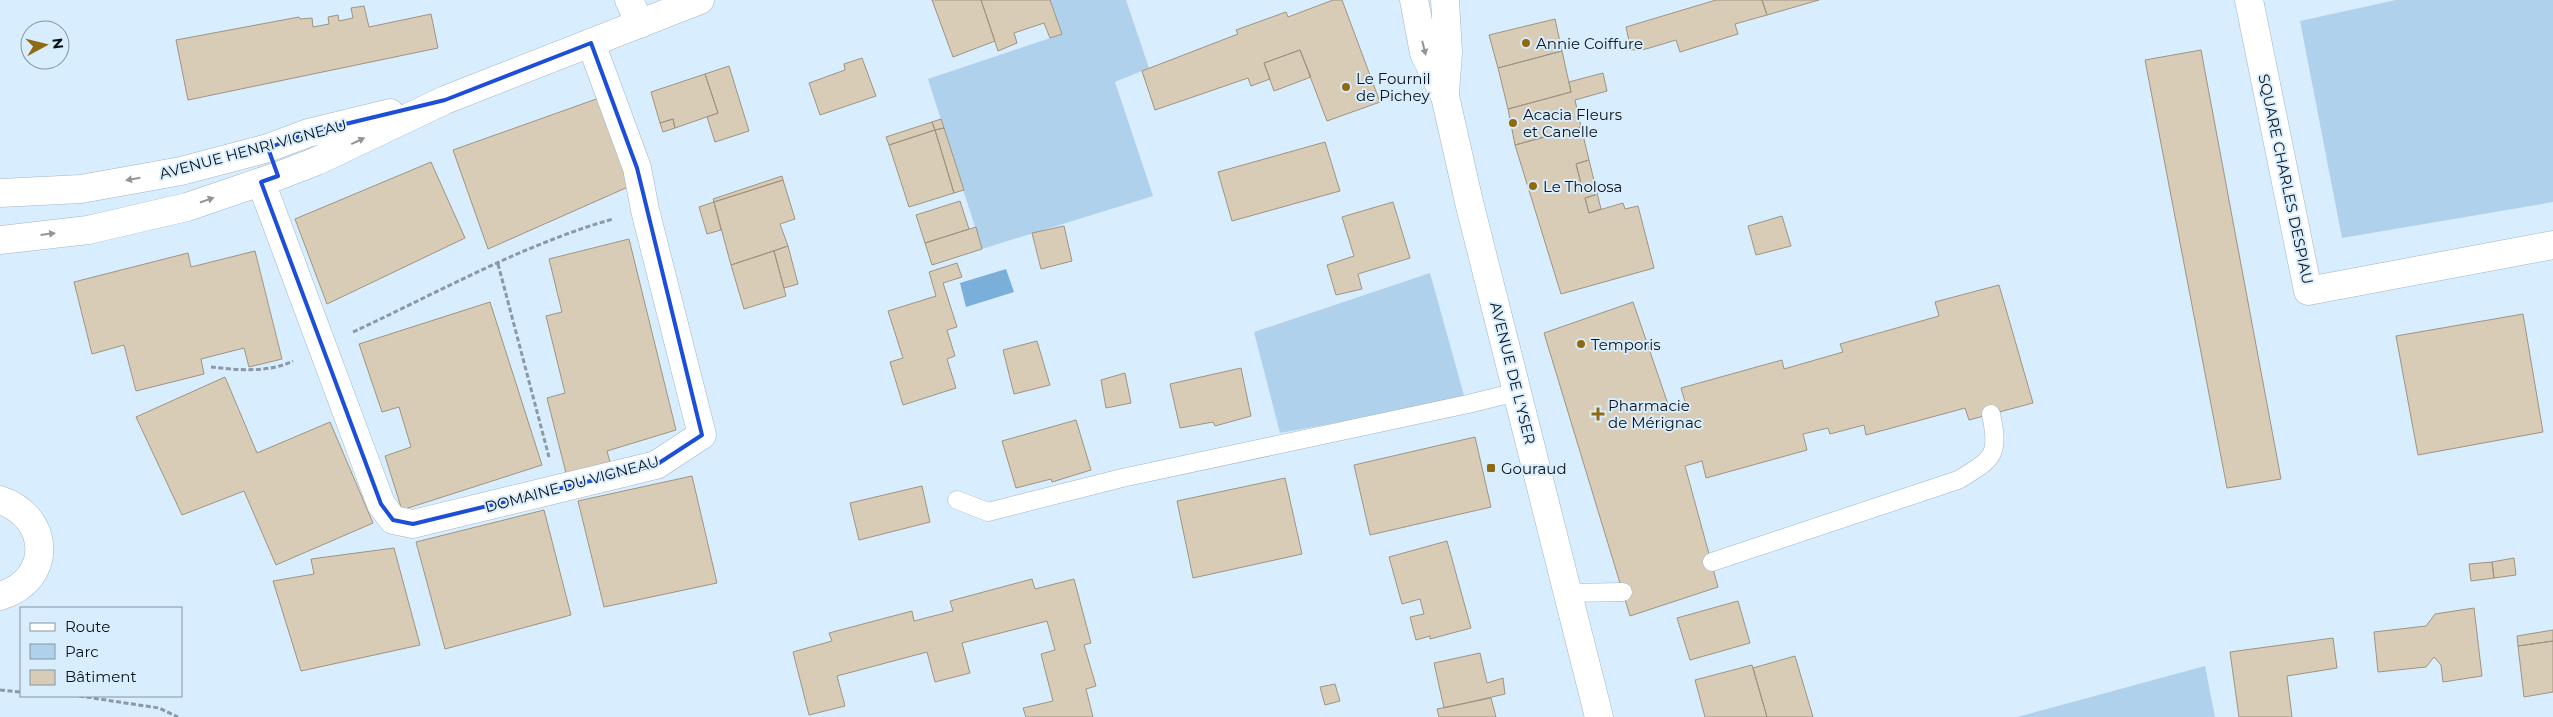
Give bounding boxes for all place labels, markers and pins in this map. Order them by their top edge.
place label: Annie Coiffure [1536,34,1643,53]
marker: Annie Coiffure [1520,37,1532,49]
place label: Le Fournil de Pichey [1356,69,1431,105]
marker: Le Fournil de Pichey [1340,81,1352,93]
place label: Acacia Fleurs et Canelle [1523,105,1622,141]
marker: Acacia Fleurs et Canelle [1507,117,1519,129]
place label: Le Tholosa [1543,177,1622,196]
marker: Le Tholosa [1527,180,1539,192]
place label: Temporis [1591,335,1661,354]
marker: Temporis [1575,338,1587,350]
place label: Pharmacie de Mérignac [1608,396,1702,432]
marker: Pharmacie de Mérignac [1592,408,1604,420]
place label: Gouraud [1501,459,1567,478]
marker: Gouraud [1485,462,1497,474]

